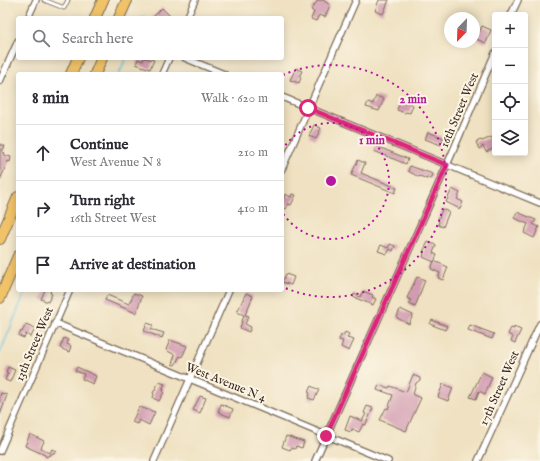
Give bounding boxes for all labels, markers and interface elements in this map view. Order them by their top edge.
north arrow [444,12,480,48]
map controls [492,12,528,156]
button: + [492,12,528,48]
search box [16,16,284,60]
icon: search [30,27,52,49]
text: Search here [62,29,133,48]
button: − [492,48,528,84]
street label: 16th Street West [437,71,482,150]
button: locate [492,84,528,120]
text: 8 min [32,88,69,109]
text: Walk · 620 m [201,90,268,107]
text: 2 min [399,92,427,107]
route start [299,99,317,117]
button: layers [492,120,528,156]
text: 1 min [359,133,386,148]
text: Continue [70,135,128,154]
icon: ahead [32,142,54,164]
text: 210 m [238,144,268,161]
text: West Avenue N 8 [70,154,161,171]
centre of rings [324,174,338,188]
text: Turn right [70,191,135,210]
icon: right [32,198,54,220]
text: 410 m [238,200,268,217]
text: 16th Street West [70,210,156,227]
icon: arrive [32,254,54,276]
text: Arrive at destination [70,255,196,274]
street label: 13th Street West [12,305,57,384]
street label: 17th Street West [476,348,523,428]
street label: West Avenue N 4 [183,359,268,405]
route end [317,427,335,445]

